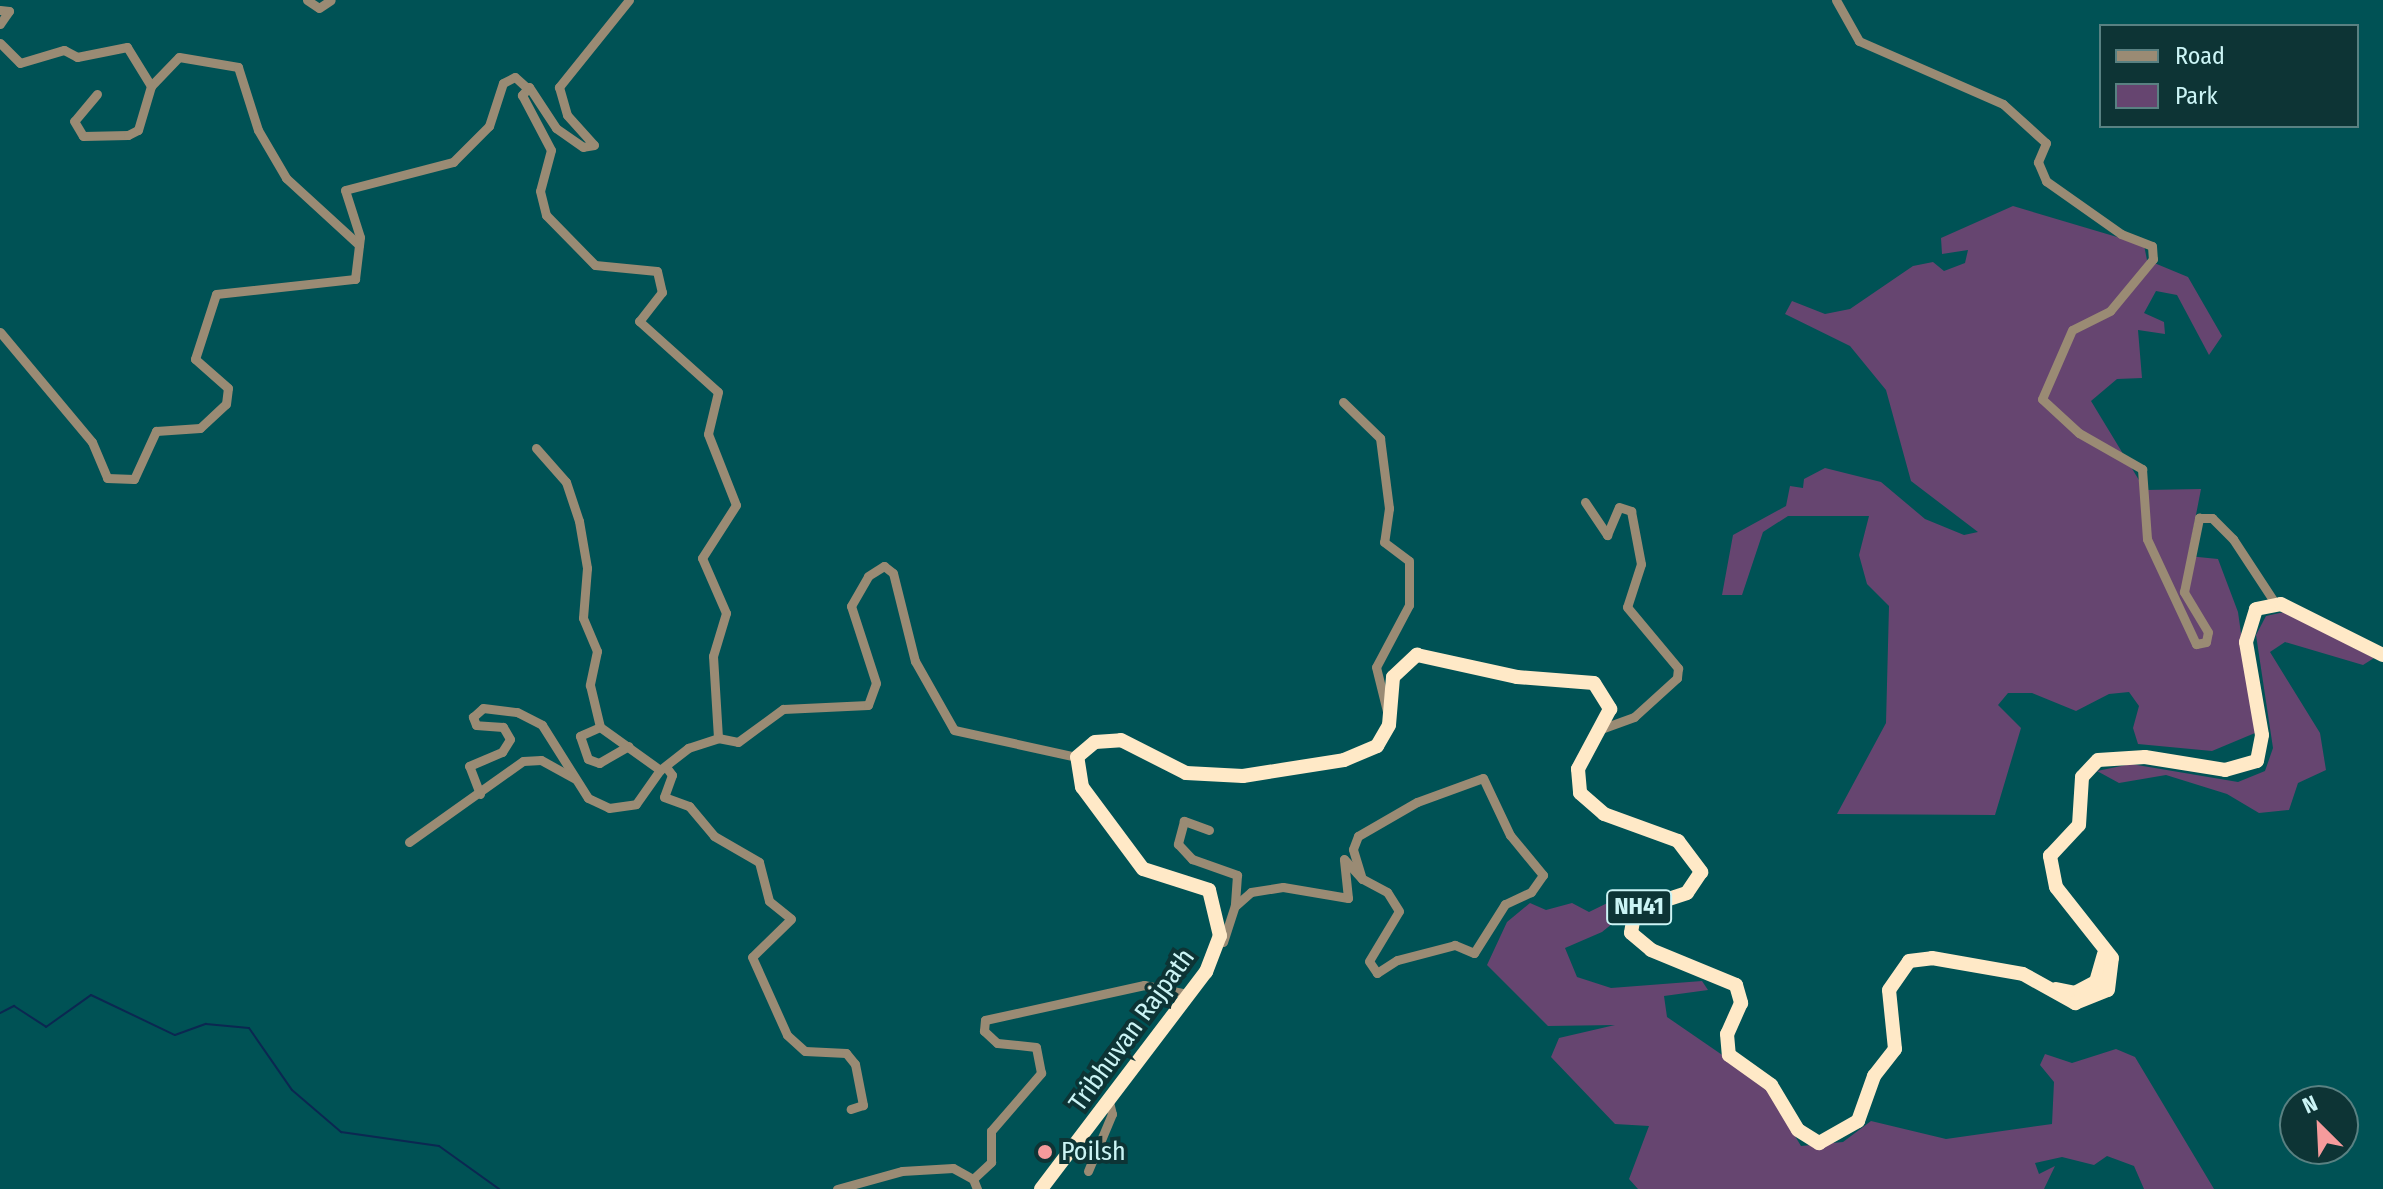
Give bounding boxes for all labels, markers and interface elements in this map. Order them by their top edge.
legend [2099,24,2359,128]
text: Road [2175,42,2225,70]
text: Park [2175,82,2218,110]
road number: NH41 [1605,887,1673,927]
street label: Tribhuvan Rajpath [1063,943,1201,1117]
north arrow [2279,1085,2359,1165]
text: N [2298,1089,2321,1119]
place label: Poilsh [1061,1136,1126,1168]
marker: Poilsh [1036,1143,1054,1161]

